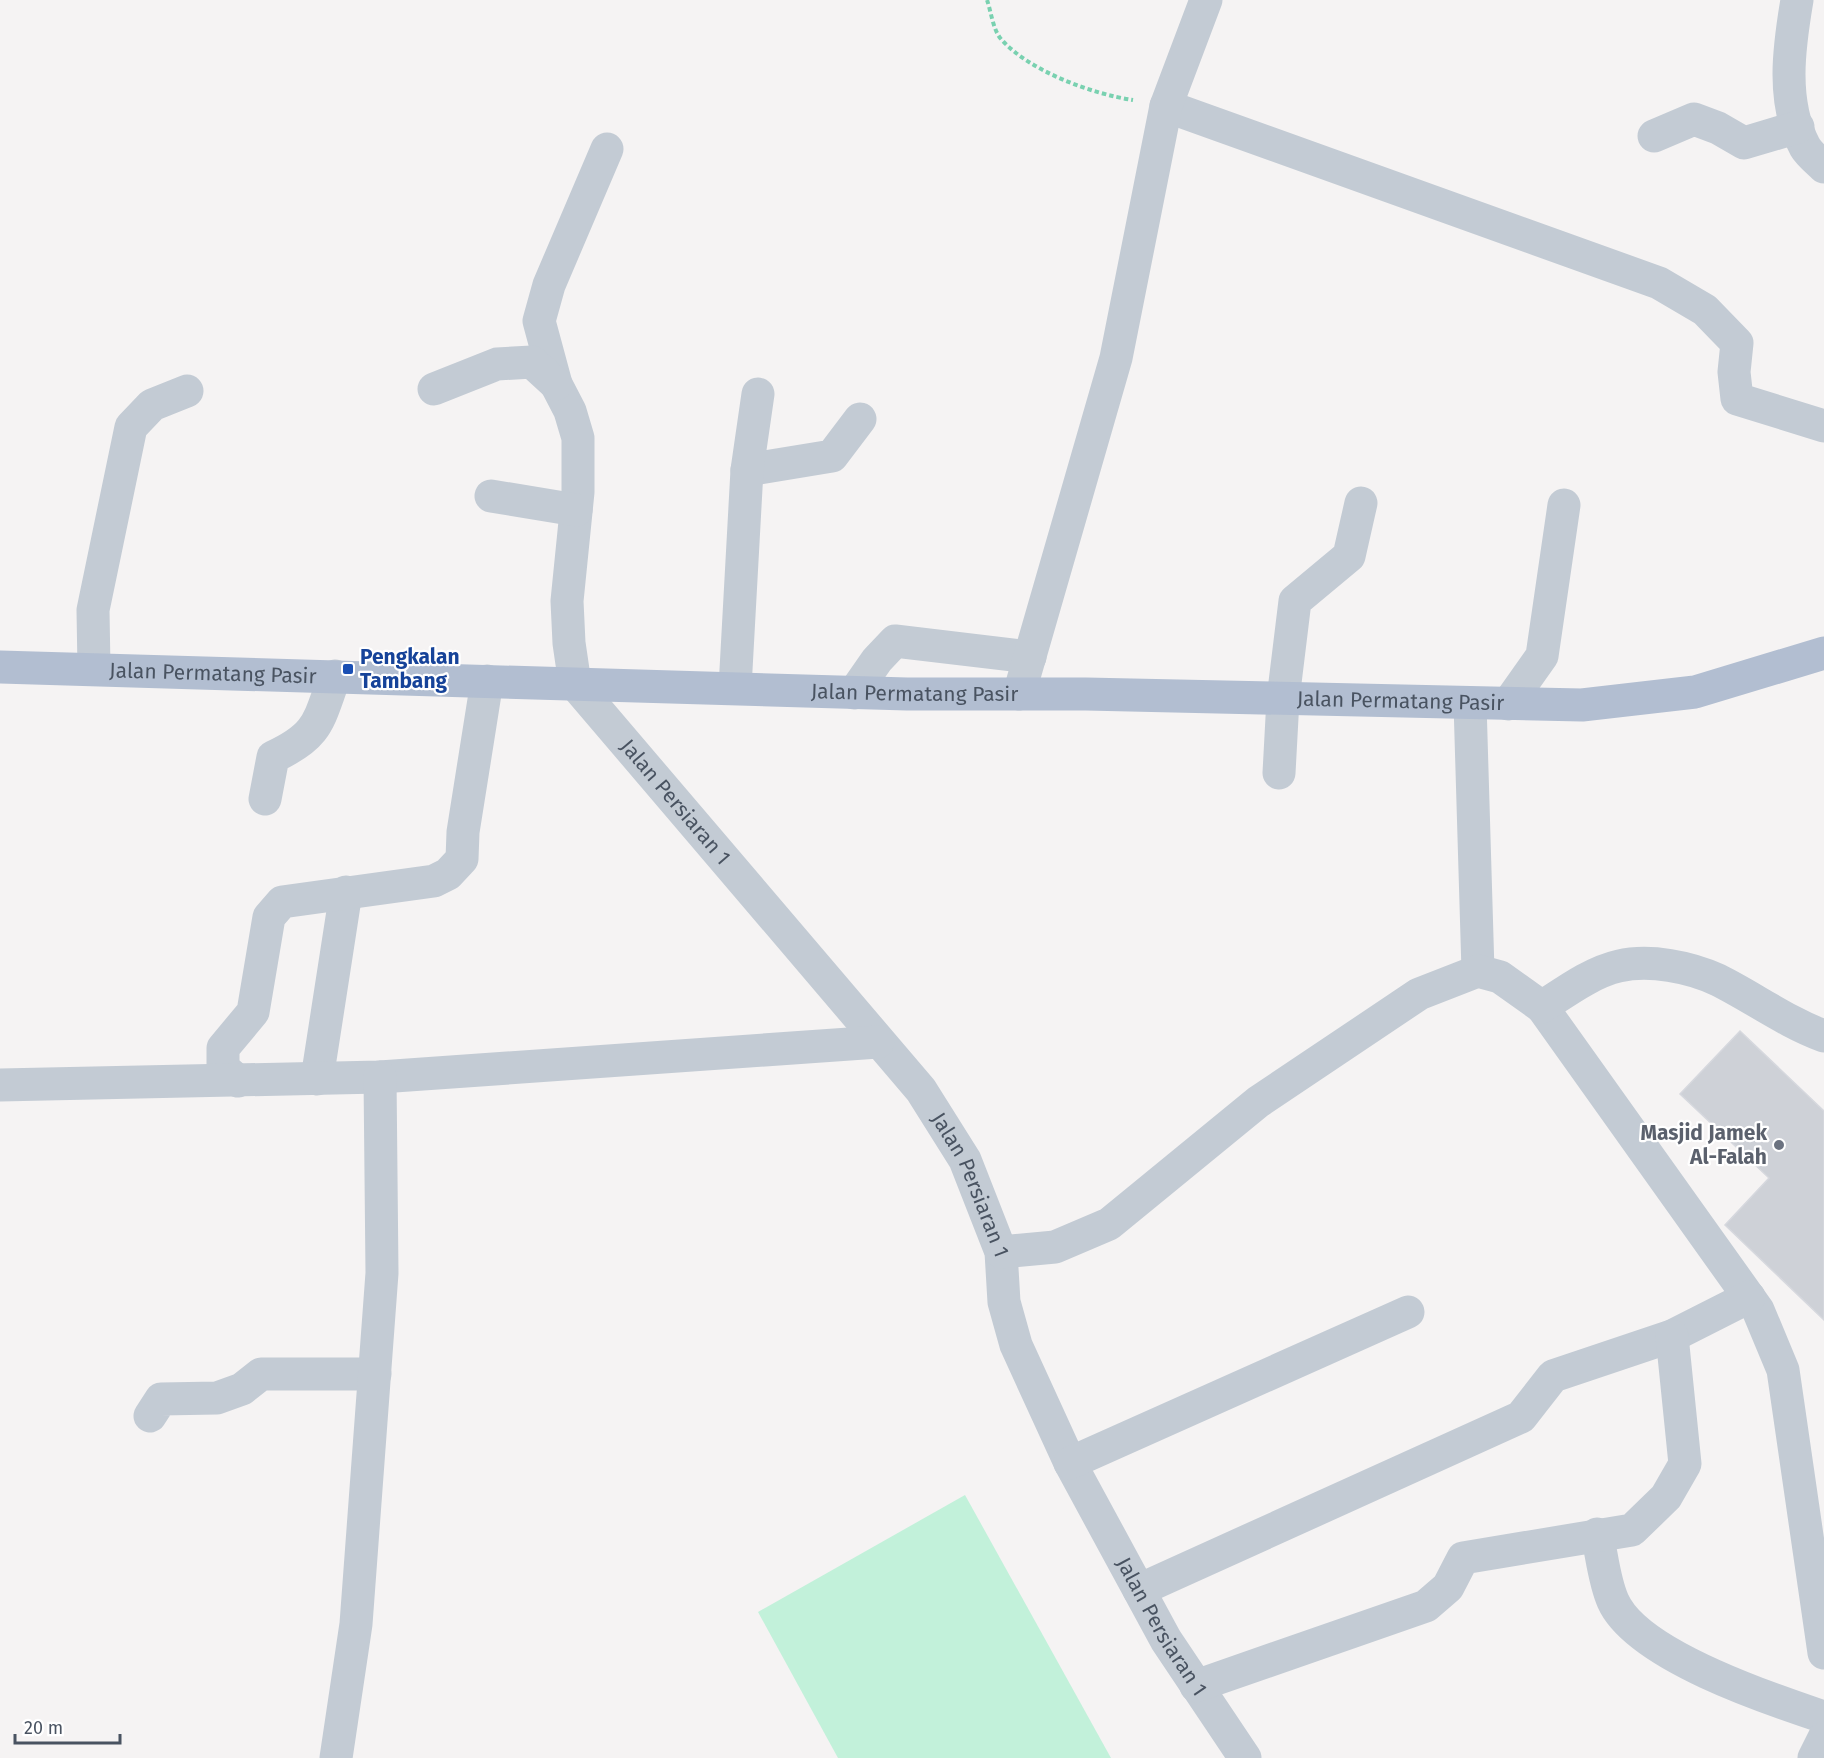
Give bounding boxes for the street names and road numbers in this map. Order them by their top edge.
street label: Jalan Permatang Pasir [109,657,317,689]
street label: Jalan Permatang Pasir [811,678,1018,707]
street label: Jalan Permatang Pasir [1297,686,1504,716]
street label: Jalan Persiaran 1 [615,734,736,870]
street label: Jalan Persiaran 1 [925,1108,1015,1261]
street label: Jalan Persiaran 1 [1111,1553,1213,1701]

